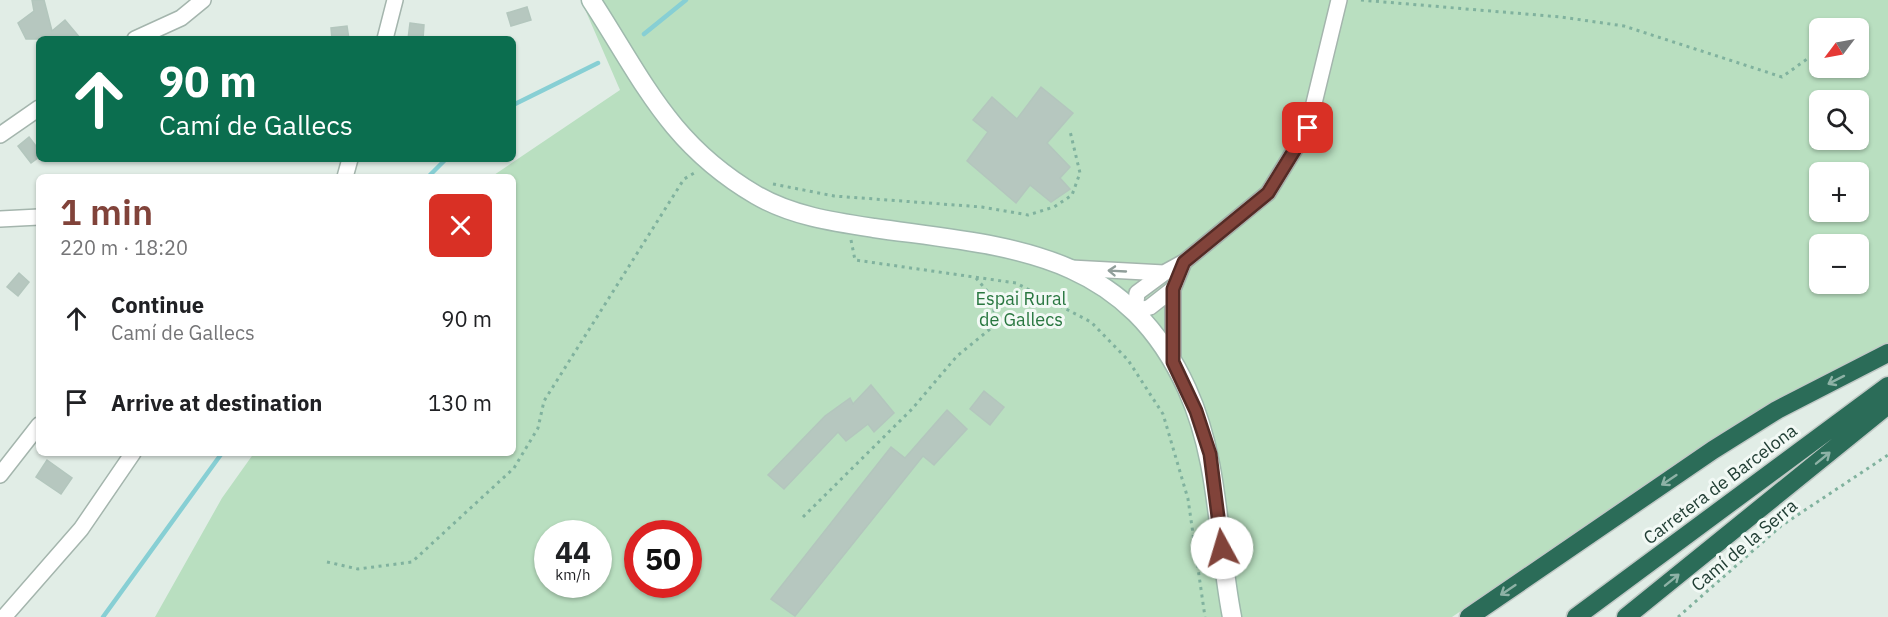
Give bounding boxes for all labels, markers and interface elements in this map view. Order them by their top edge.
north arrow [1809,18,1869,78]
map controls [1809,18,1869,294]
text: 90 m [159,54,257,109]
icon: ahead [60,60,138,138]
button: search [1809,90,1869,150]
pin [1282,102,1333,153]
text: Camí de Gallecs [159,107,353,142]
icon: arrive [1291,111,1324,144]
button: + [1809,162,1869,222]
text: 1 min [60,188,153,235]
button: close [429,194,492,257]
text: 220 m · 18:20 [60,234,188,261]
button: − [1809,234,1869,294]
one-way arrow [1107,265,1127,276]
park label: Espai Rural de Gallecs [976,287,1067,331]
text: Continue [111,290,204,319]
icon: ahead [60,302,93,335]
text: 90 m [441,304,492,333]
text: Camí de Gallecs [111,319,255,346]
one-way arrow [1827,374,1845,386]
icon: arrive [60,386,93,419]
text: Arrive at destination [111,388,322,417]
text: 130 m [428,388,492,417]
street label: Carretera de Barcelona [1639,418,1802,549]
one-way arrow [1815,451,1831,464]
one-way arrow [1662,474,1678,486]
street label: Camí de la Serra [1686,494,1802,596]
position arrow [1190,516,1254,580]
speed limit sign: 50 [624,520,702,598]
text: 44 [555,532,591,571]
text: km/h [555,565,591,584]
one-way arrow [1663,574,1679,587]
one-way arrow [1501,584,1517,596]

